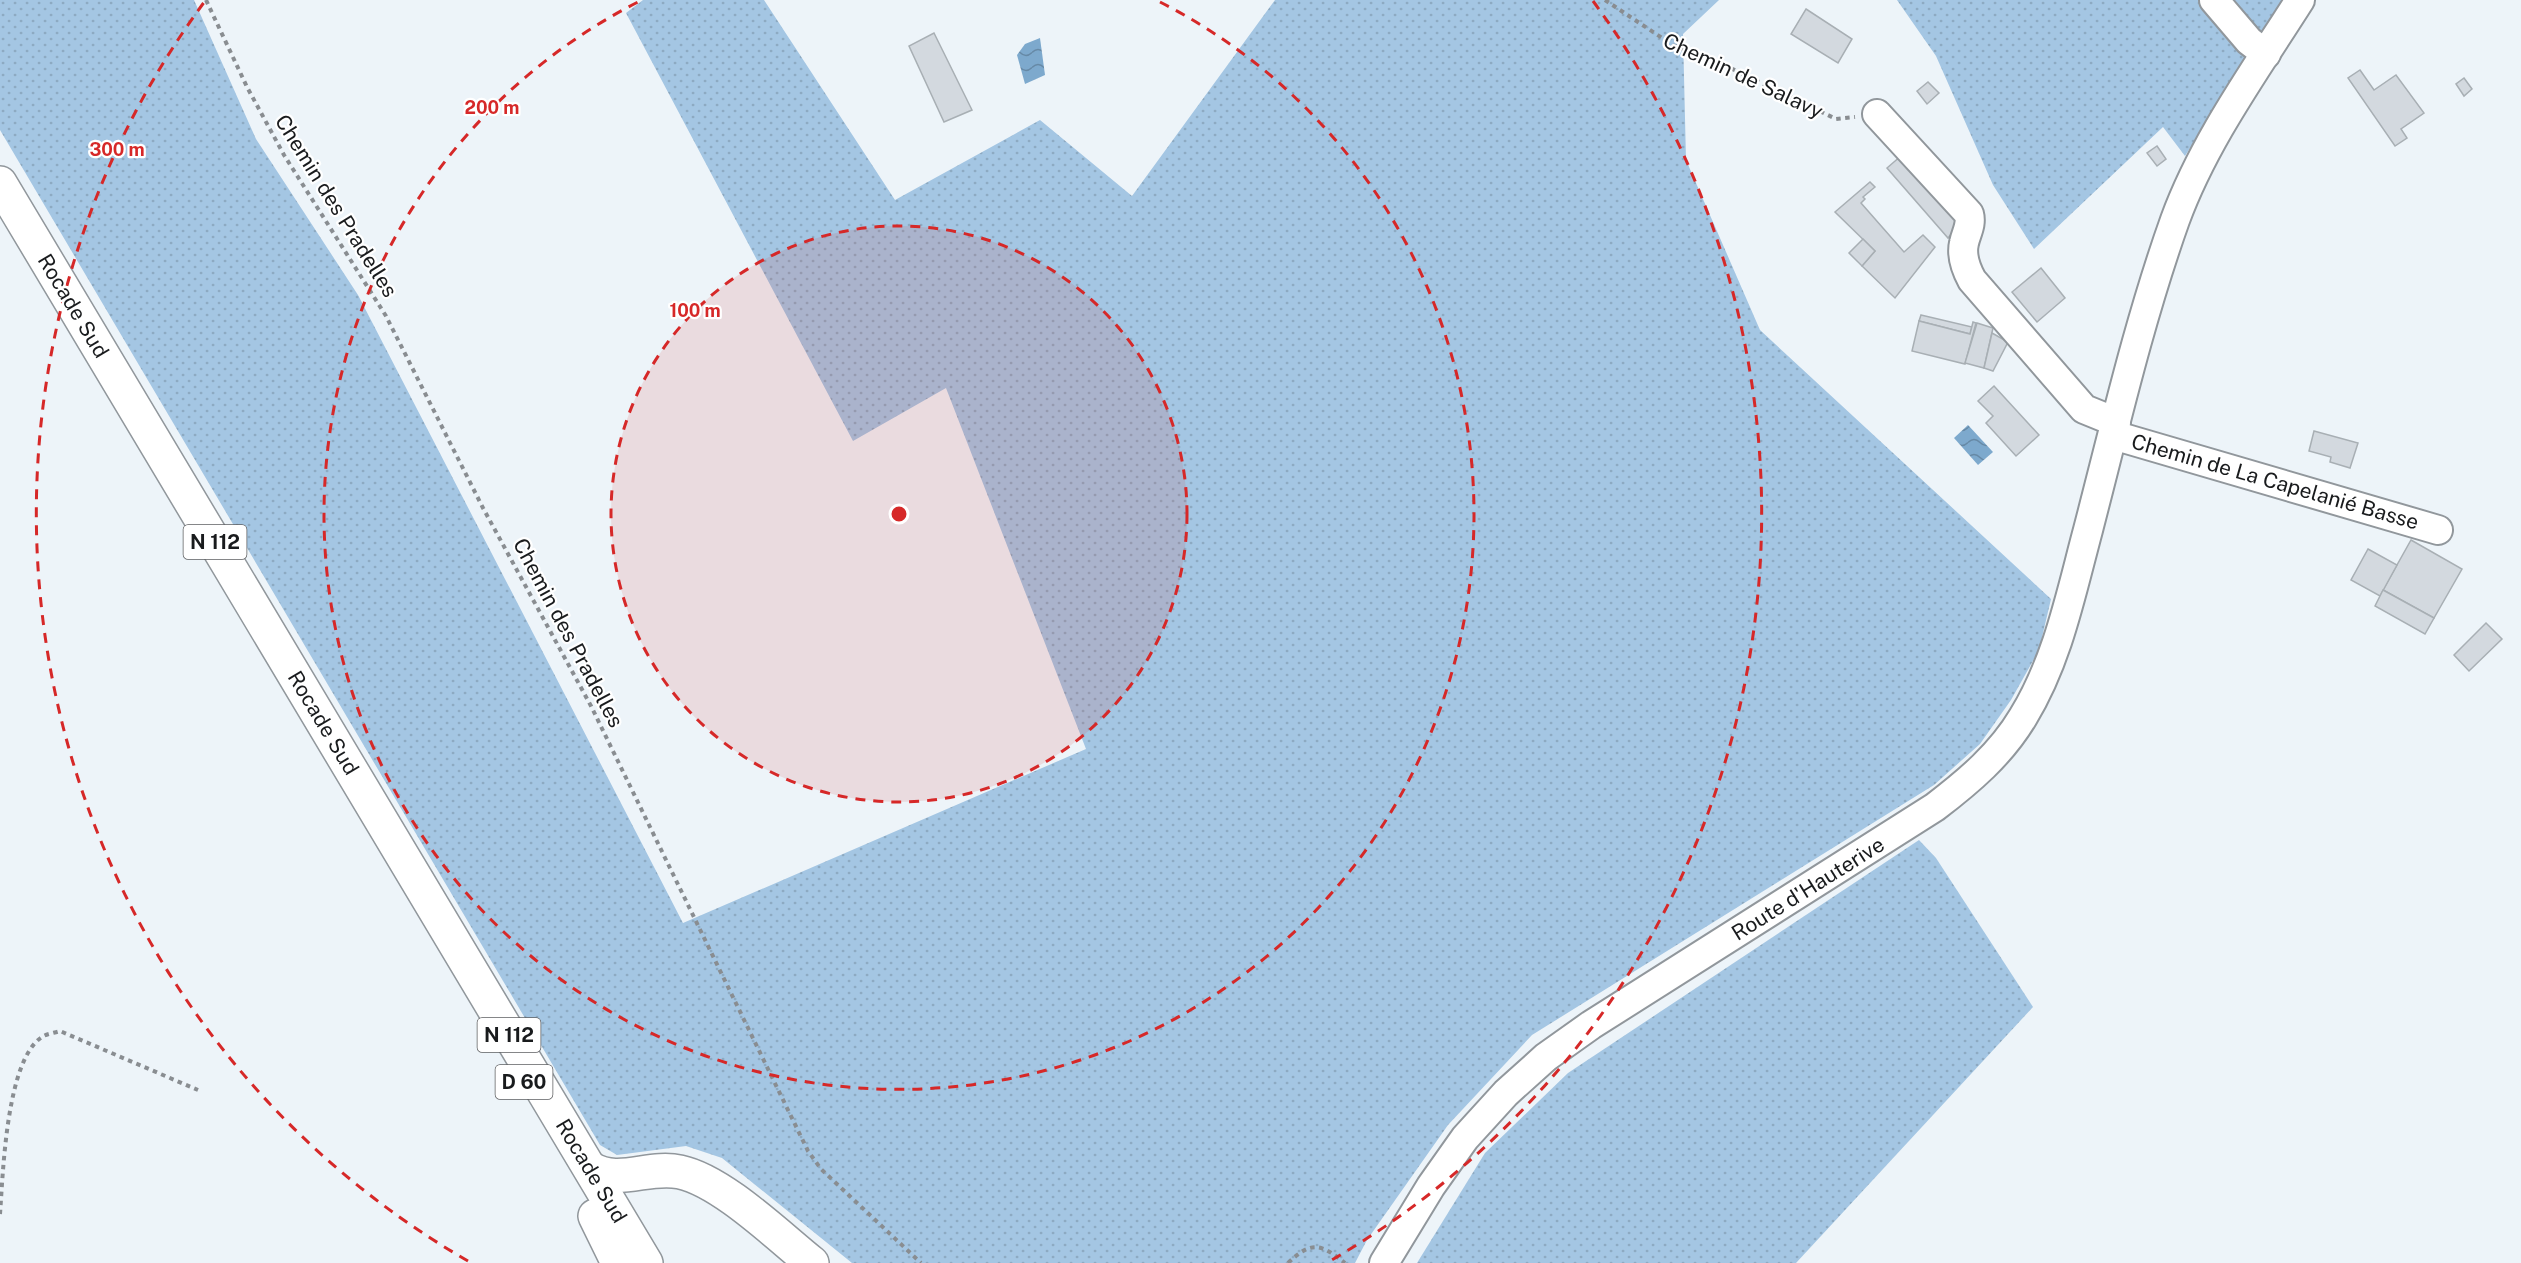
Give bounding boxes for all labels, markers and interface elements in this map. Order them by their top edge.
street label: Chemin de Salavy [1659,28,1827,124]
text: 200 m [465,97,519,118]
street label: Chemin des Pradelles [270,110,403,302]
text: 300 m [89,139,145,160]
street label: Rocade Sud [33,249,114,362]
text: 100 m [669,300,721,321]
street label: Chemin de La Capelanié Basse [2129,428,2422,535]
centre of rings [889,504,909,524]
road number: N 112 [184,525,246,559]
street label: Chemin des Pradelles [508,534,629,732]
street label: Rocade Sud [283,666,364,779]
street label: Route d'Hauterive [1727,832,1889,946]
road number: N 112 [478,1018,540,1052]
road number: D 60 [496,1065,552,1099]
street label: Rocade Sud [551,1114,632,1227]

